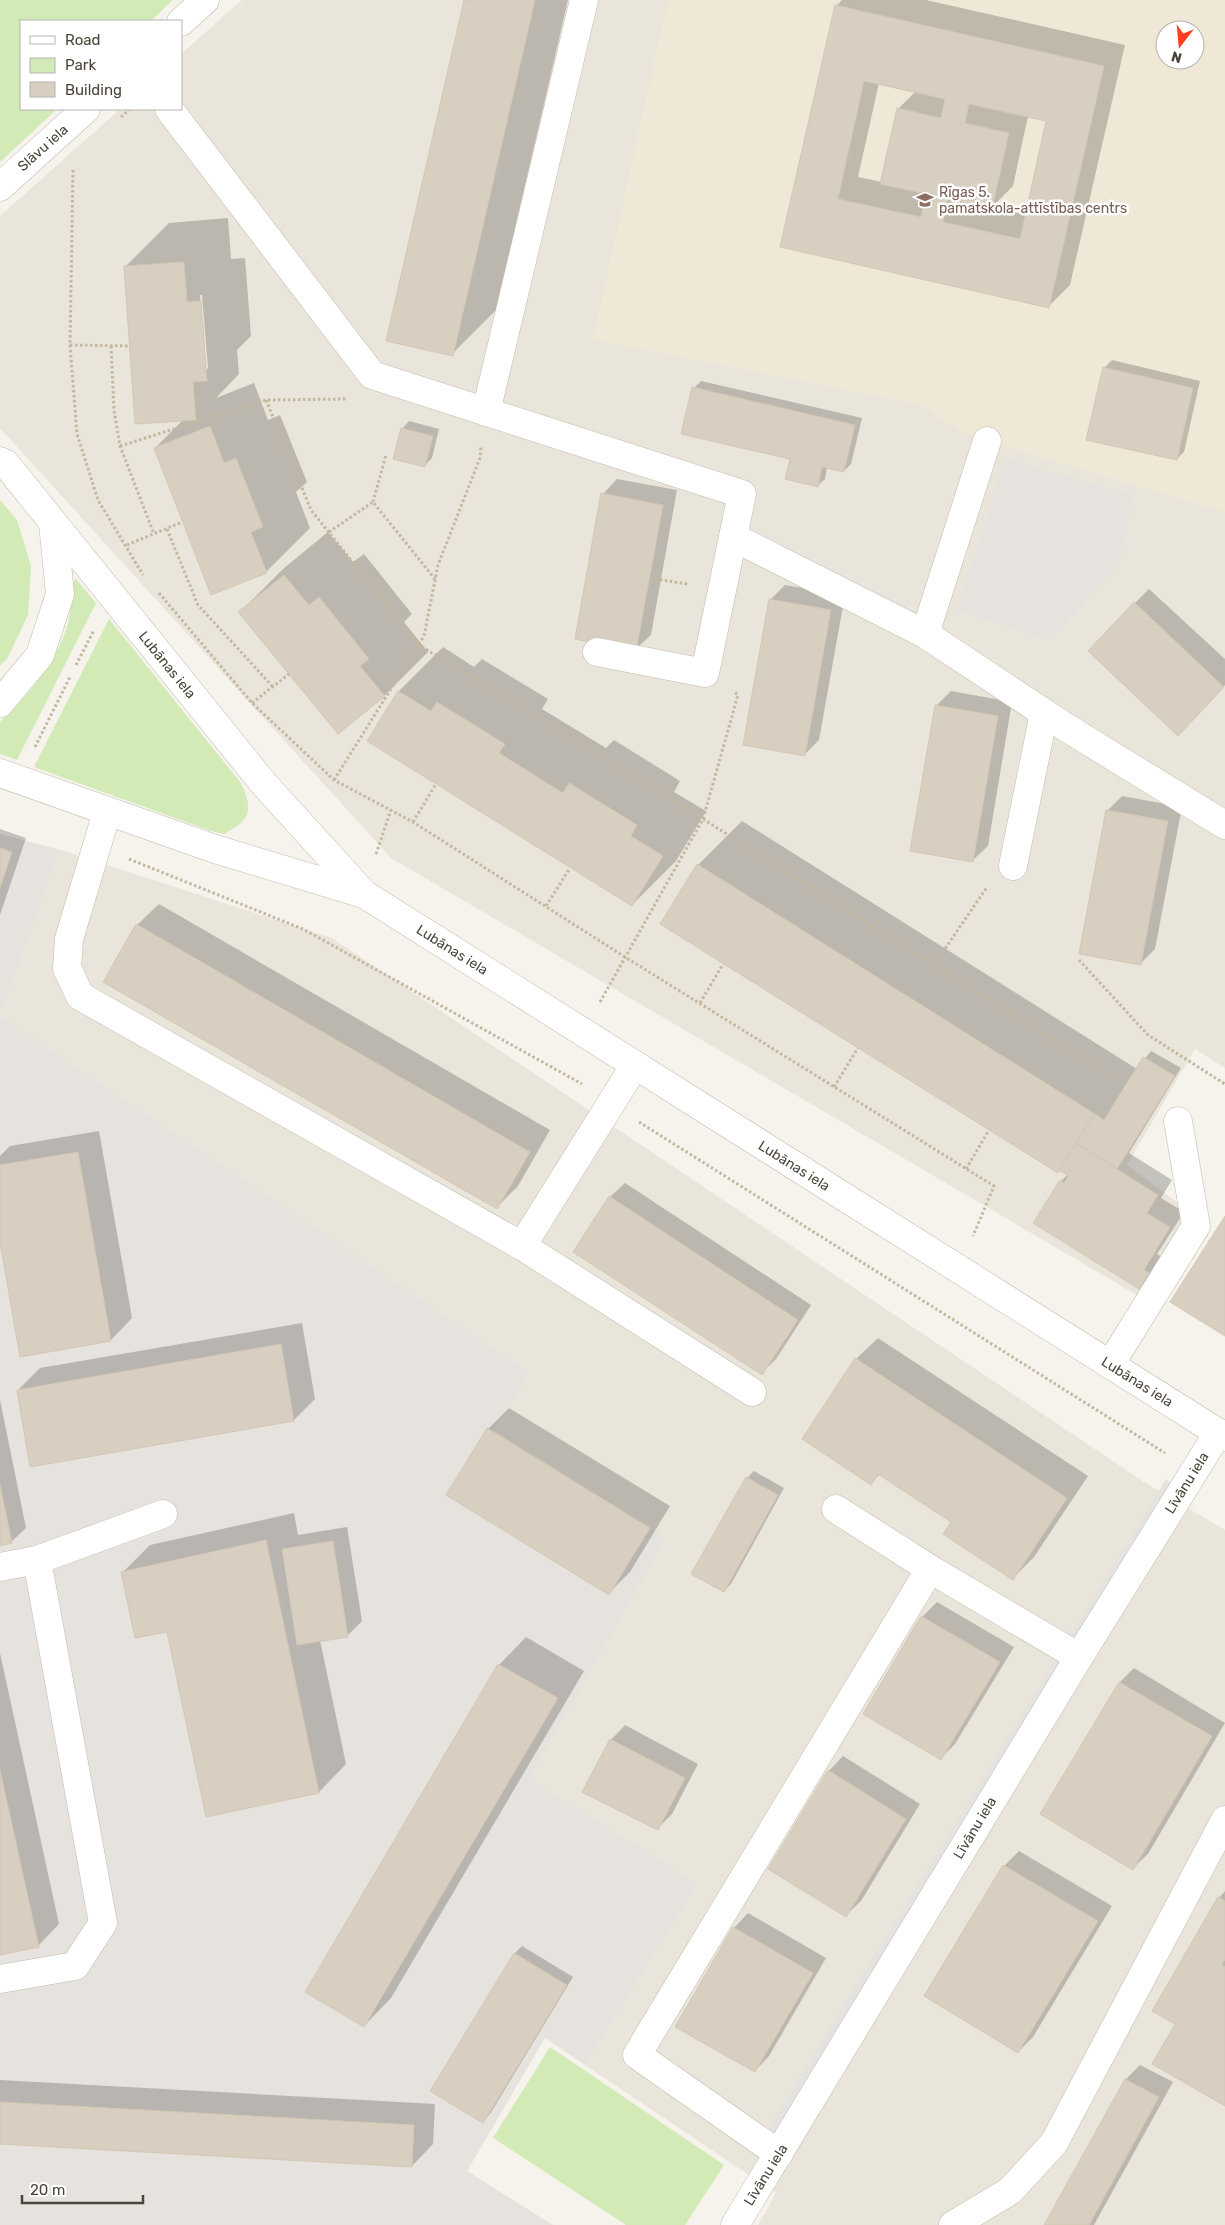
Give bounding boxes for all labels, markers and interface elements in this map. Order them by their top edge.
legend [20,20,182,110]
north arrow [1155,20,1205,70]
text: Road [65,31,101,49]
text: N [1169,47,1184,67]
text: Park [65,56,96,74]
text: Building [65,81,122,99]
street label: Slāvu iela [14,121,72,175]
place label: Rīgas 5. pamatskola-attīstības centrs [939,184,1127,217]
school or university icon: Rīgas 5. pamatskola-attīstības centrs [915,190,935,210]
street label: Lubānas iela [135,628,199,702]
street label: Lubānas iela [413,921,491,979]
street label: Lubānas iela [755,1137,833,1195]
street label: Lubānas iela [1098,1353,1176,1411]
street label: Līvānu iela [1161,1449,1213,1517]
street label: Līvānu iela [950,1794,1000,1862]
street label: Līvānu iela [740,2141,792,2209]
scale bar [22,2172,144,2204]
text: 20 m [30,2181,65,2199]

